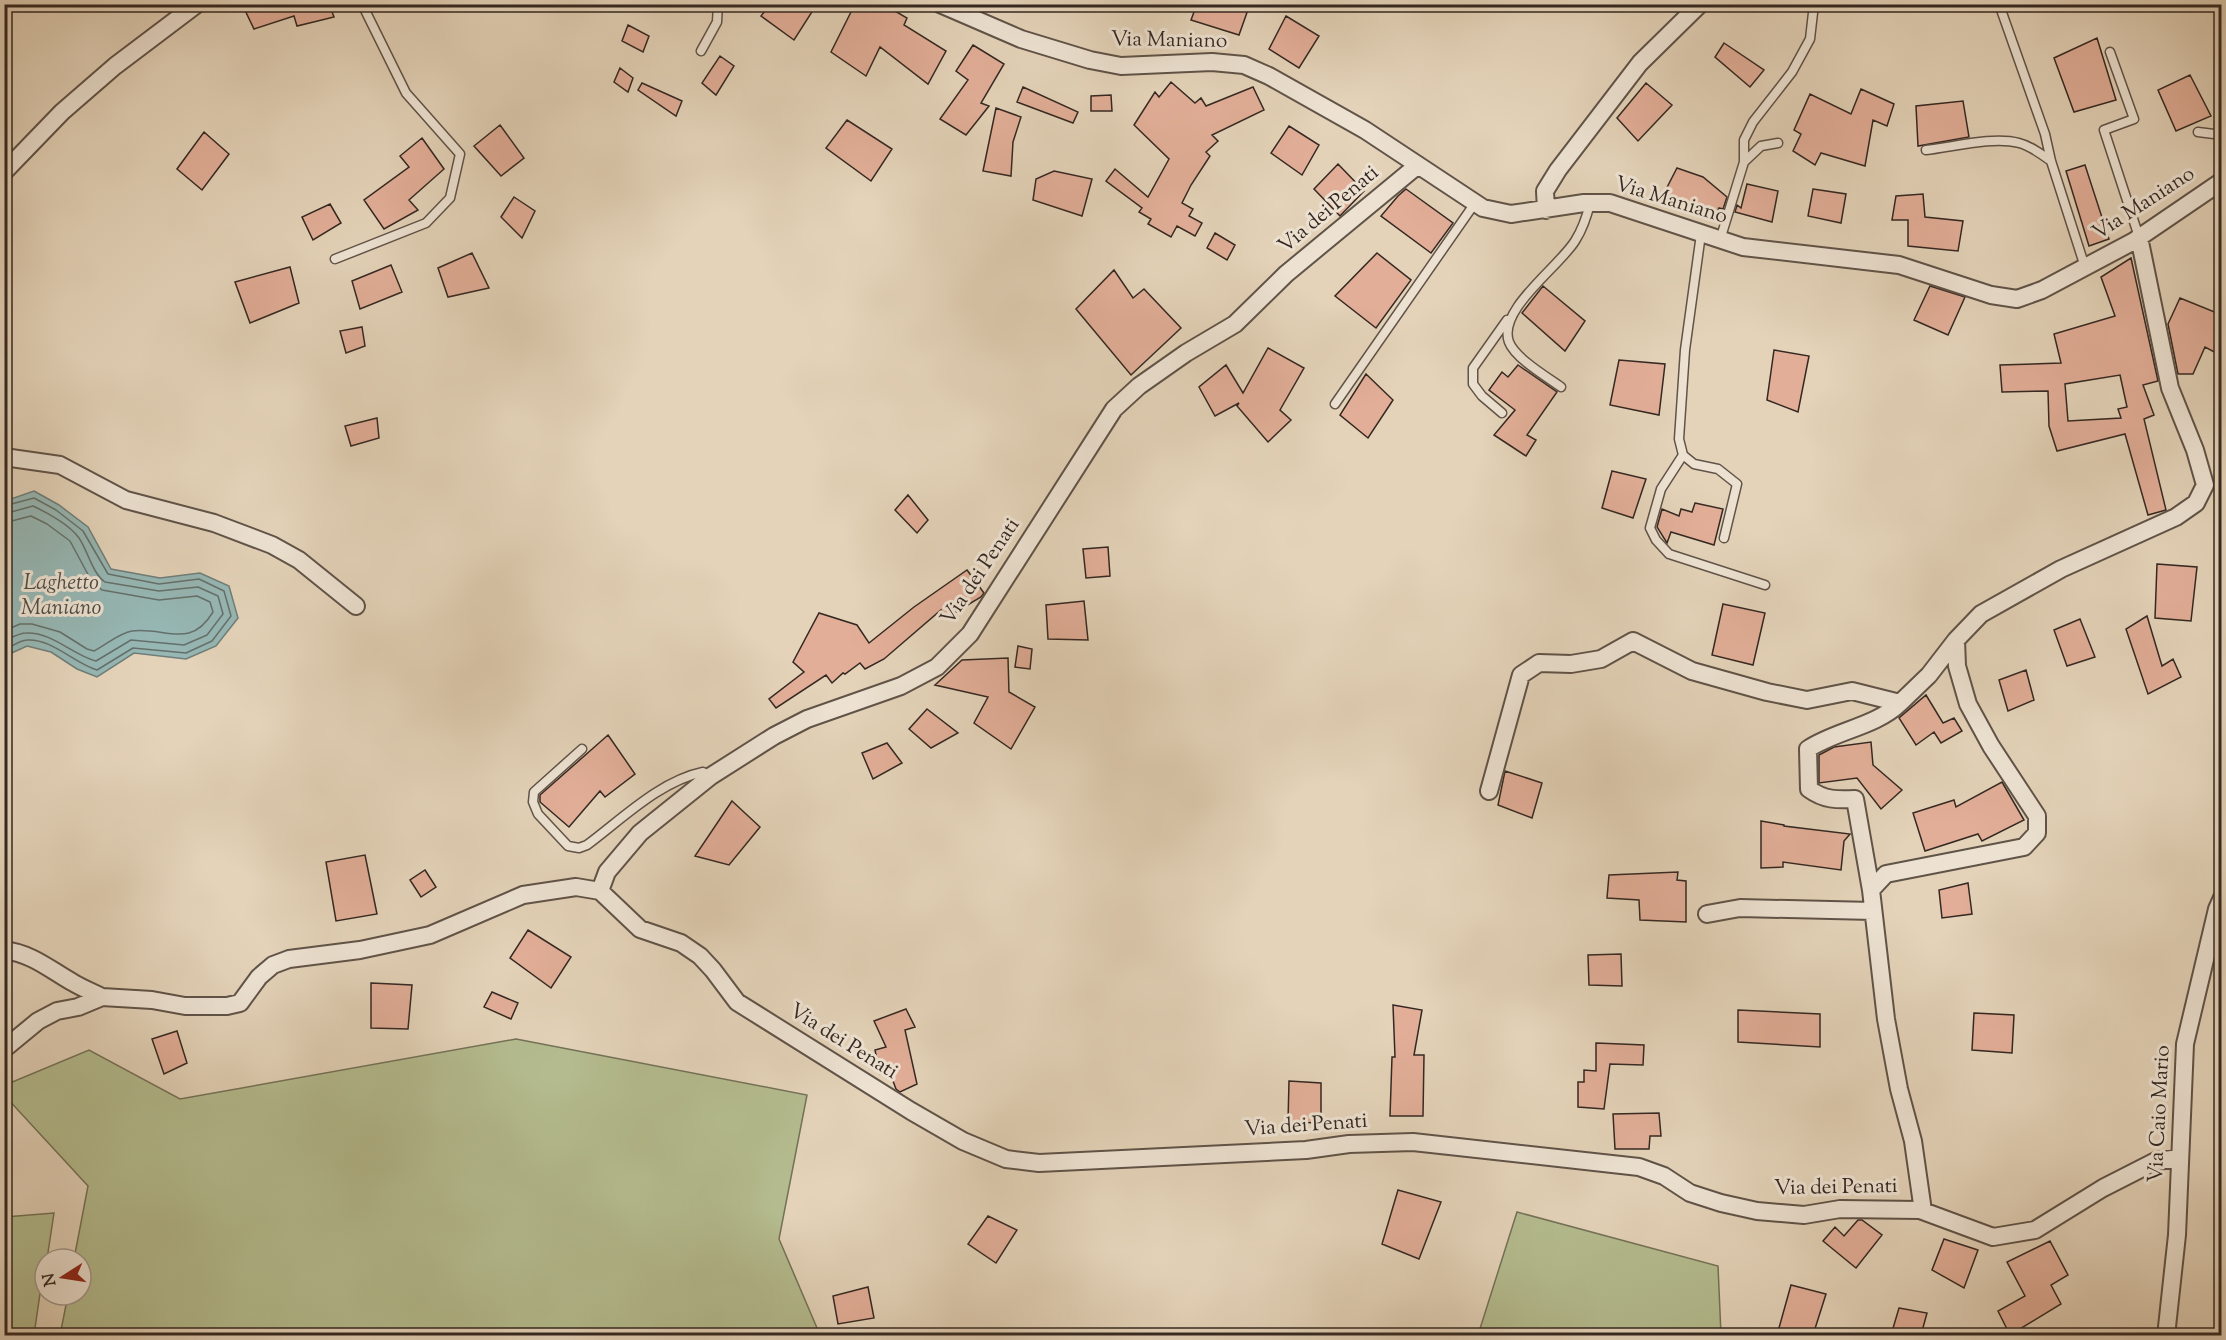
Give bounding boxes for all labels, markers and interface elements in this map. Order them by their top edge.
street label: Via Maniano [1110,25,1228,57]
street label: Via dei Penati [1272,159,1386,261]
street label: Via Maniano [2087,160,2201,248]
street label: Via Maniano [1611,170,1731,232]
street label: Via dei Penati [934,512,1028,632]
water label: Laghetto Maniano [21,568,102,625]
street label: Via dei Penati [783,997,903,1087]
street label: Via Caio Mario [2141,1044,2179,1184]
street label: Via dei Penati [1243,1107,1369,1145]
street label: Via dei Penati [1774,1172,1898,1204]
north arrow [33,1247,93,1307]
text: N [38,1271,63,1288]

